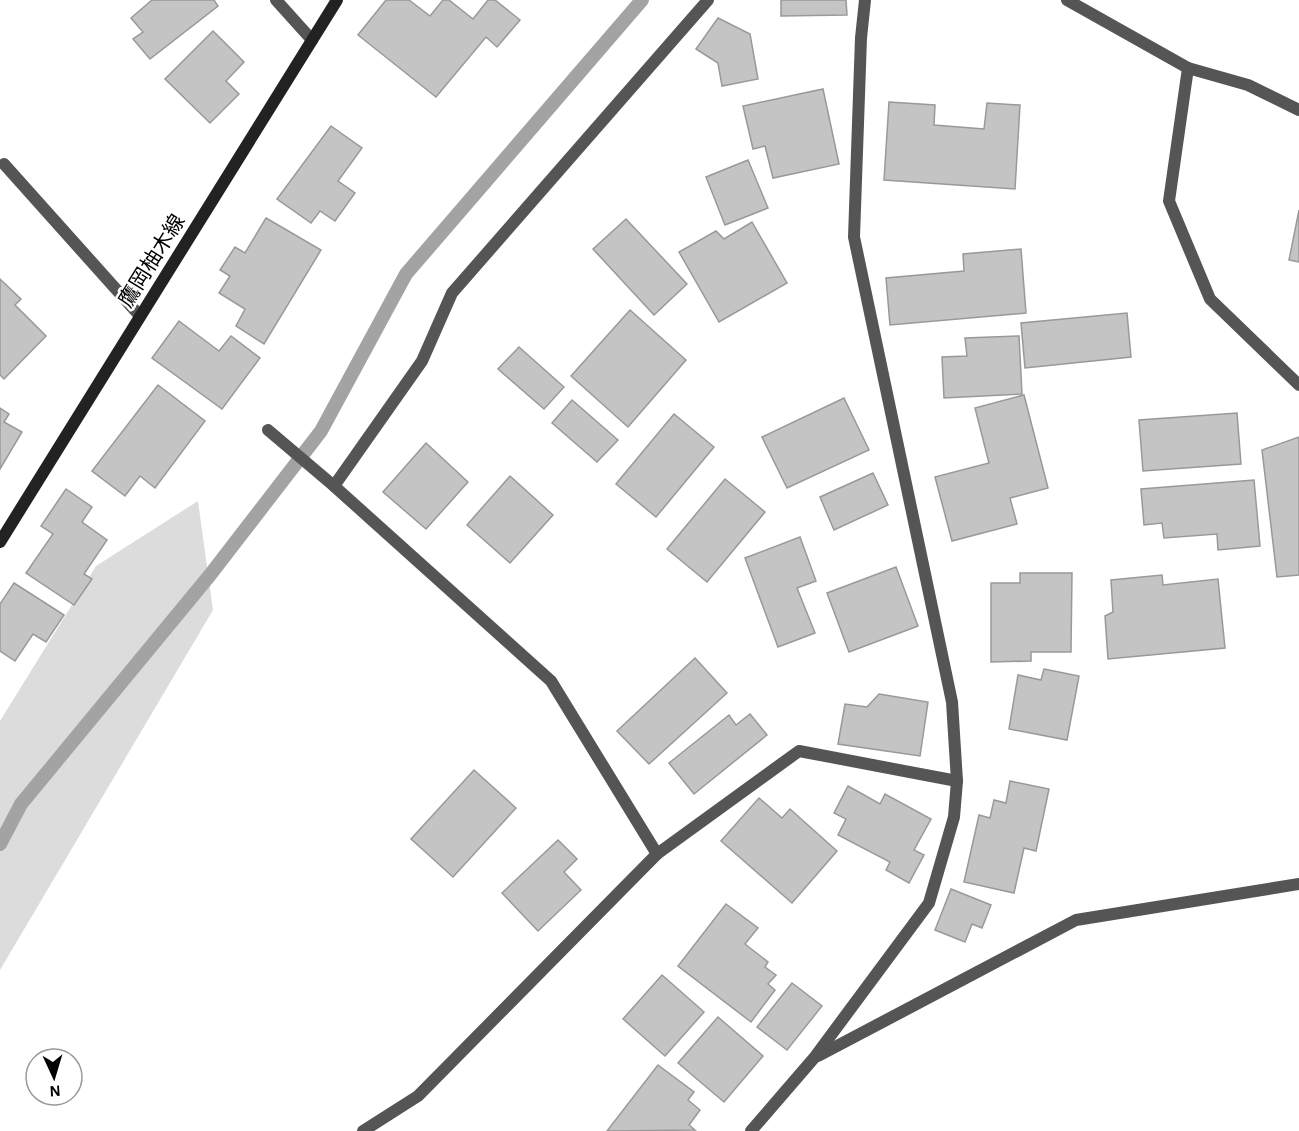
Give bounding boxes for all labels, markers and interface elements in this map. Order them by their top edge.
street label: 鷹岡柚木線 [114,210,189,311]
north arrow [24,1047,84,1107]
text: N [49,1083,61,1099]

